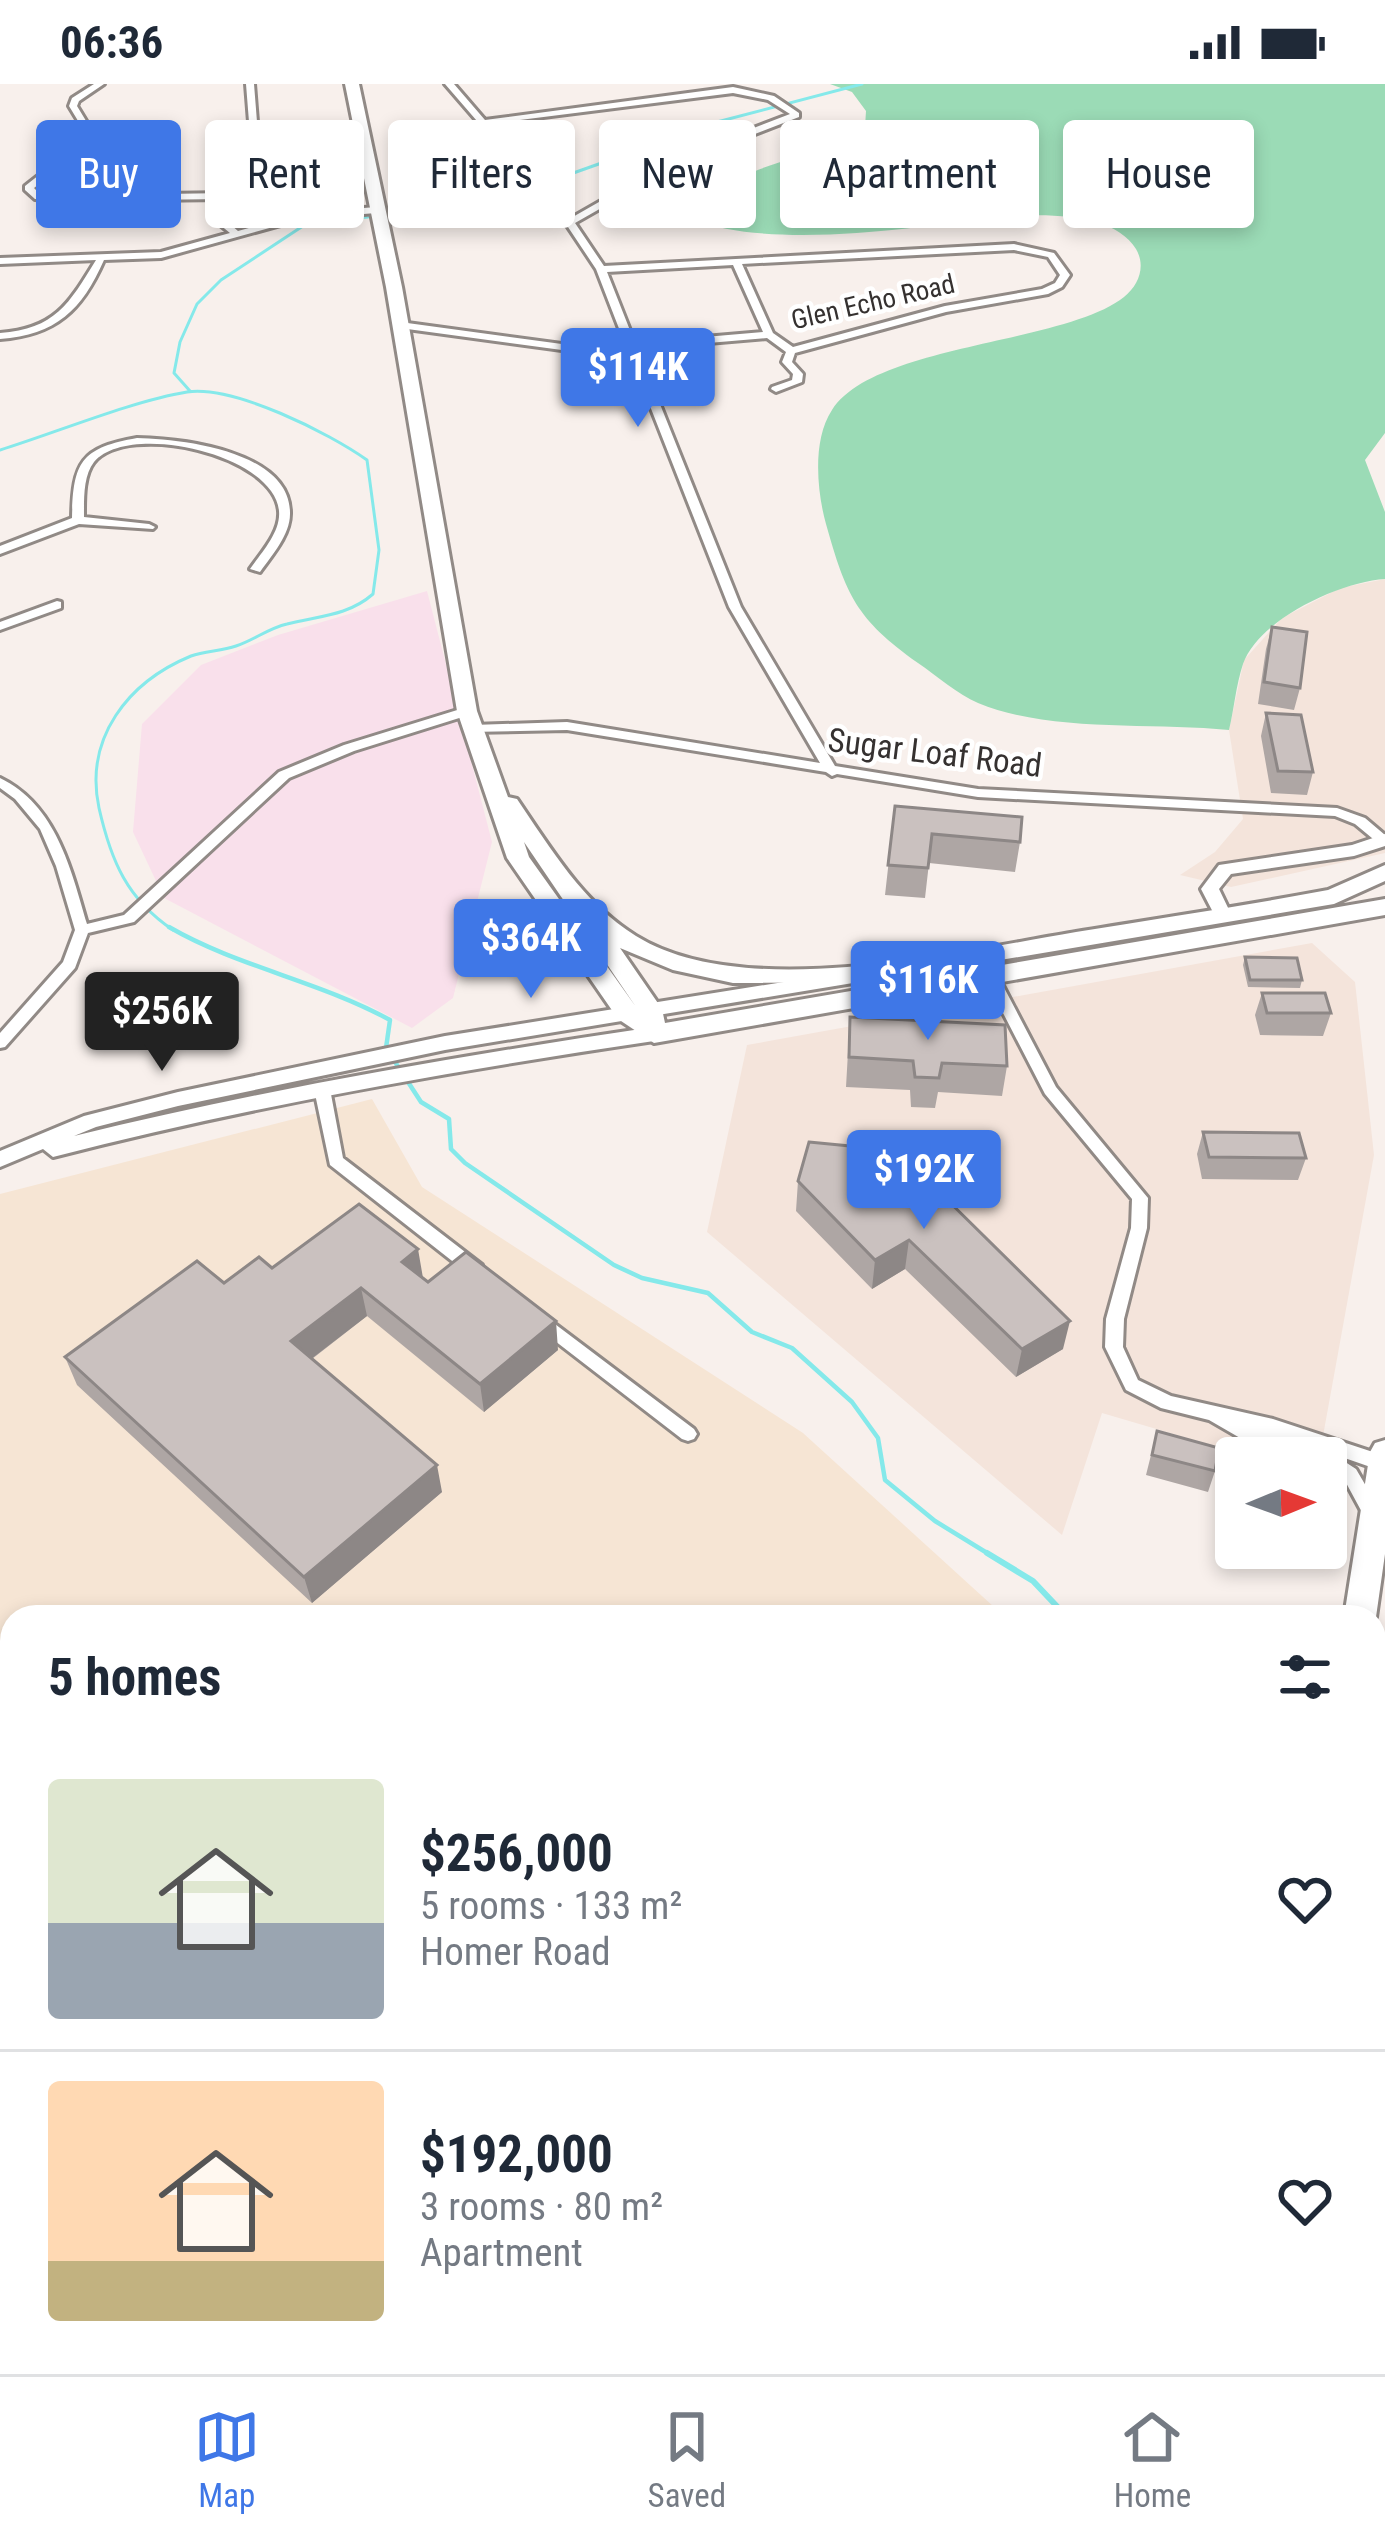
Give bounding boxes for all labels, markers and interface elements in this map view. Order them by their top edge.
text: 06:36 [60,16,163,69]
chip: Buy [36,120,181,228]
chip: Rent [205,120,364,228]
chip: Filters [388,120,575,228]
chip: New [599,120,756,228]
chip: Apartment [780,120,1039,228]
chip: House [1063,120,1254,228]
street label: Glen Echo Road [788,268,958,336]
pin: $114K [554,328,722,430]
text: $114K [588,344,688,390]
street label: Sugar Loaf Road [826,720,1044,785]
pin: $364K [447,899,615,1001]
text: $364K [481,915,581,961]
pin: $116K [844,941,1012,1043]
text: $116K [878,957,978,1003]
pin: $256K [78,972,246,1074]
text: $256K [112,988,212,1034]
pin: $192K [840,1130,1008,1232]
text: $192K [874,1146,974,1192]
north arrow [1215,1437,1347,1569]
map controls [1215,1437,1347,1569]
icon: filters [1272,1644,1338,1710]
text: 5 homes [48,1648,221,1707]
text: $256,000 [420,1824,613,1883]
icon: home [144,1827,288,1971]
icon: heart [1272,1866,1338,1932]
text: 5 rooms · 133 m² [420,1883,682,1929]
text: Homer Road [420,1929,611,1975]
text: $192,000 [420,2125,613,2184]
icon: home [144,2129,288,2273]
icon: heart [1272,2168,1338,2234]
text: 3 rooms · 80 m² [420,2184,663,2230]
text: Apartment [420,2230,583,2276]
tab: Map [194,2404,260,2515]
tab: Saved [648,2404,726,2515]
tab: Home [1114,2404,1191,2515]

